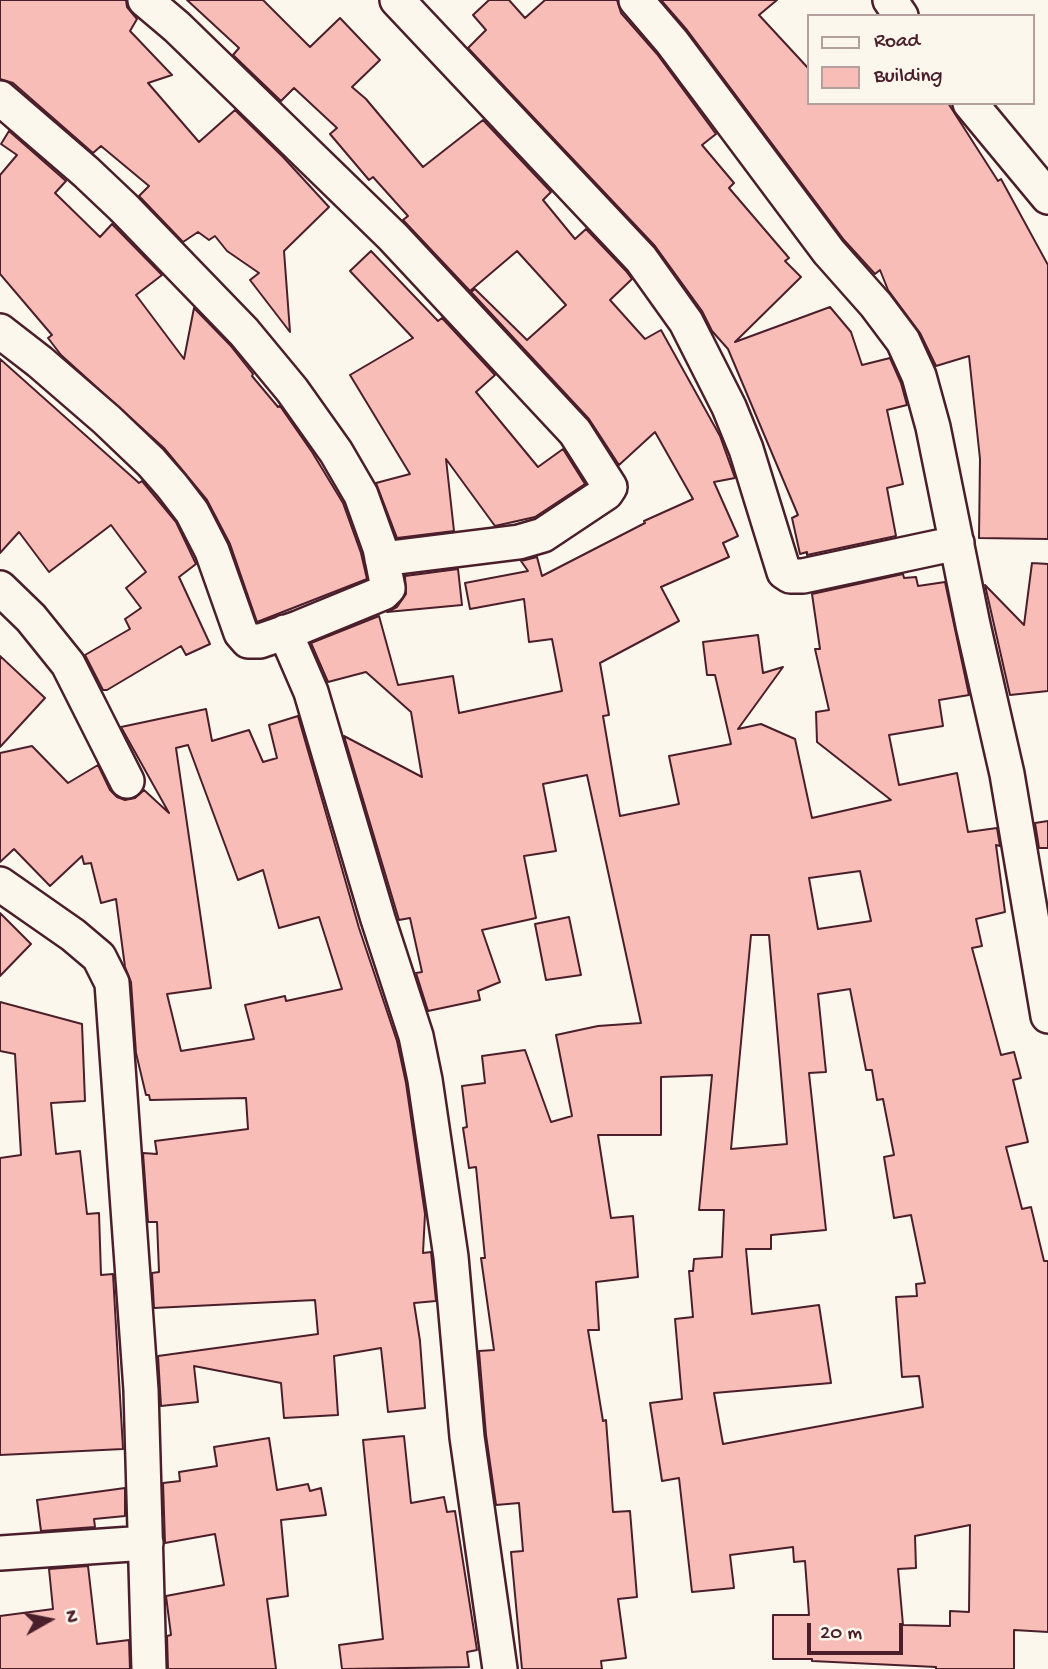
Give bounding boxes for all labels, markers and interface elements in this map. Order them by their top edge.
legend [806,14,1034,105]
text: Road [874,30,920,55]
text: Building [874,65,943,90]
north arrow [14,1585,84,1655]
text: N [58,1609,83,1625]
scale bar [810,1610,906,1654]
text: 20 m [820,1622,862,1647]

